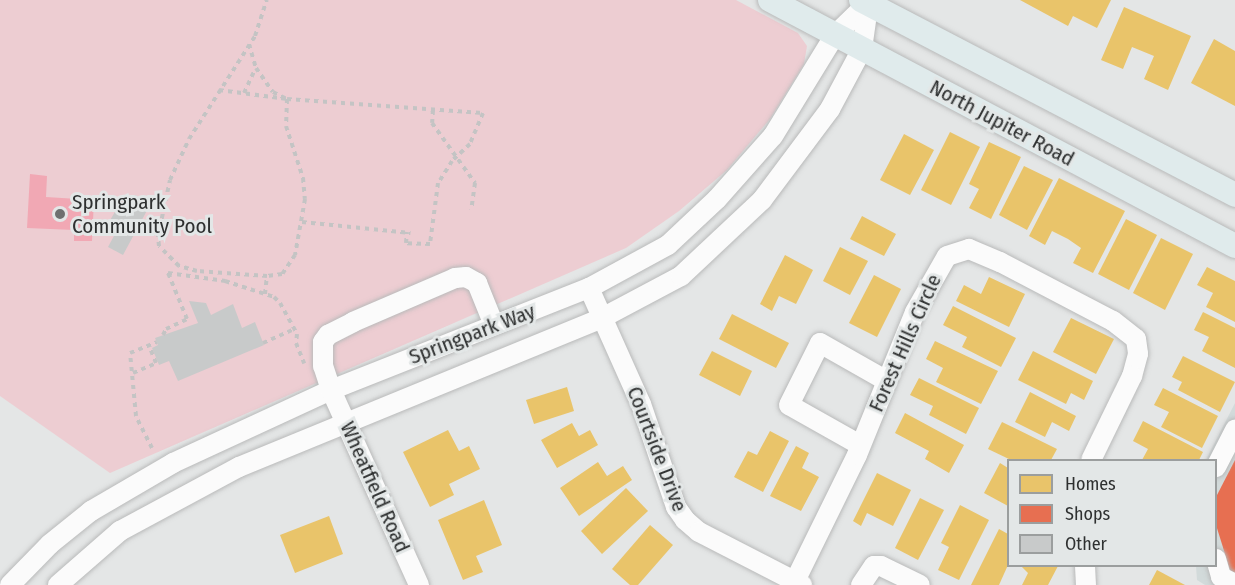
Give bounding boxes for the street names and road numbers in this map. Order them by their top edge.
street label: North Jupiter Road [925,74,1079,172]
street label: Forest Hills Circle [863,270,947,416]
street label: Springpark Way [405,298,539,370]
street label: Courtside Drive [622,383,692,515]
street label: Wheatfield Road [335,418,415,556]

